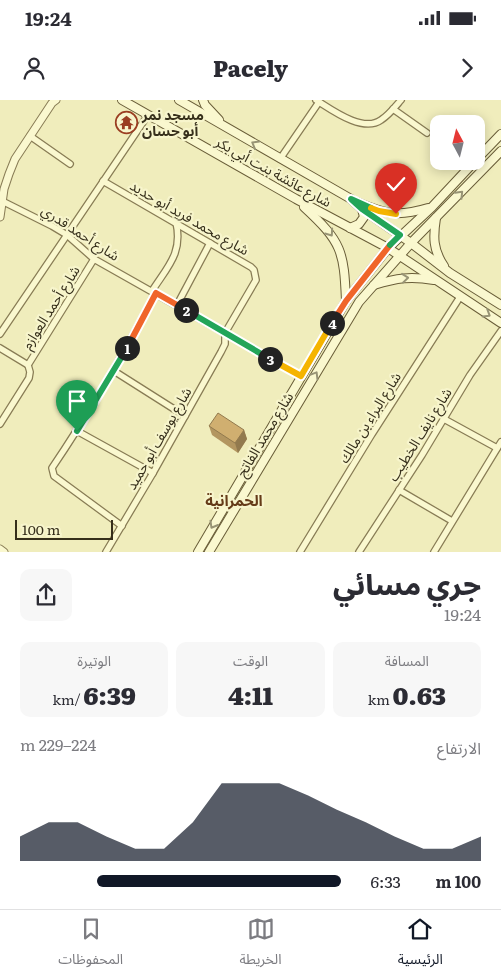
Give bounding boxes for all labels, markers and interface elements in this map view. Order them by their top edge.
text: 19:24 [25,4,72,32]
text: Pacely [213,51,288,84]
icon: person [20,54,48,82]
icon: forward [453,54,481,82]
place label: مسجد نمر أبو حسان [141,104,204,140]
temple icon: مسجد نمر أبو حسان [114,110,138,134]
north arrow [430,115,485,170]
map controls [430,115,485,170]
street label: شارع عائشة بنت أبي بكر [210,130,336,213]
one-way arrow [252,141,261,151]
pin [375,163,417,214]
icon: check [382,170,410,198]
street label: شارع محمد فريد أبو حديد [126,175,253,261]
one-way arrow [454,191,463,200]
street label: شارع أحمد قدري [37,199,124,267]
one-way arrow [324,228,333,237]
street label: شارع أحمد العوازم [16,261,85,354]
one-way arrow [401,273,409,284]
pin: 2 [174,298,198,322]
text: 2 [183,300,190,320]
one-way arrow [481,307,490,317]
pin: 4 [320,310,344,336]
text: 4 [328,313,337,333]
pin: 1 [114,336,140,360]
text: 1 [125,338,130,358]
pin: 3 [258,346,282,372]
text: 3 [267,349,274,369]
street label: شارع البراء بن مالك [333,368,407,467]
one-way arrow [308,371,318,380]
pin [56,380,98,431]
street label: شارع يوسف أبو حميد [120,383,197,494]
street label: شارع نايف الخطيب [382,383,457,486]
icon: arrive [63,387,91,415]
street label: شارع محمد الفاتح [231,388,299,481]
district label: الحمرانية [205,488,263,511]
scale bar [15,517,112,540]
text: 100 m [22,519,60,539]
one-way arrow [210,520,220,529]
text: جري مسائي [333,562,481,604]
button: share [20,569,72,621]
text: 19:24 [444,602,481,626]
text: الوتيرة [77,650,111,670]
text: الوقت [233,650,268,670]
text: المسافة [385,650,429,670]
text: 6:39 [83,676,136,713]
text: 4:11 [228,676,273,713]
text: 0.63 [393,676,446,713]
text: /km [52,689,83,709]
text: km [368,689,393,709]
text: 224–229 m [20,732,96,756]
text: الارتفاع [437,735,481,759]
text: 6:33 [370,869,401,893]
text: 100 m [436,869,481,893]
tab: المحفوظات [58,915,123,974]
tab: الخريطة [240,915,281,974]
tab: الرئيسية [398,915,443,974]

